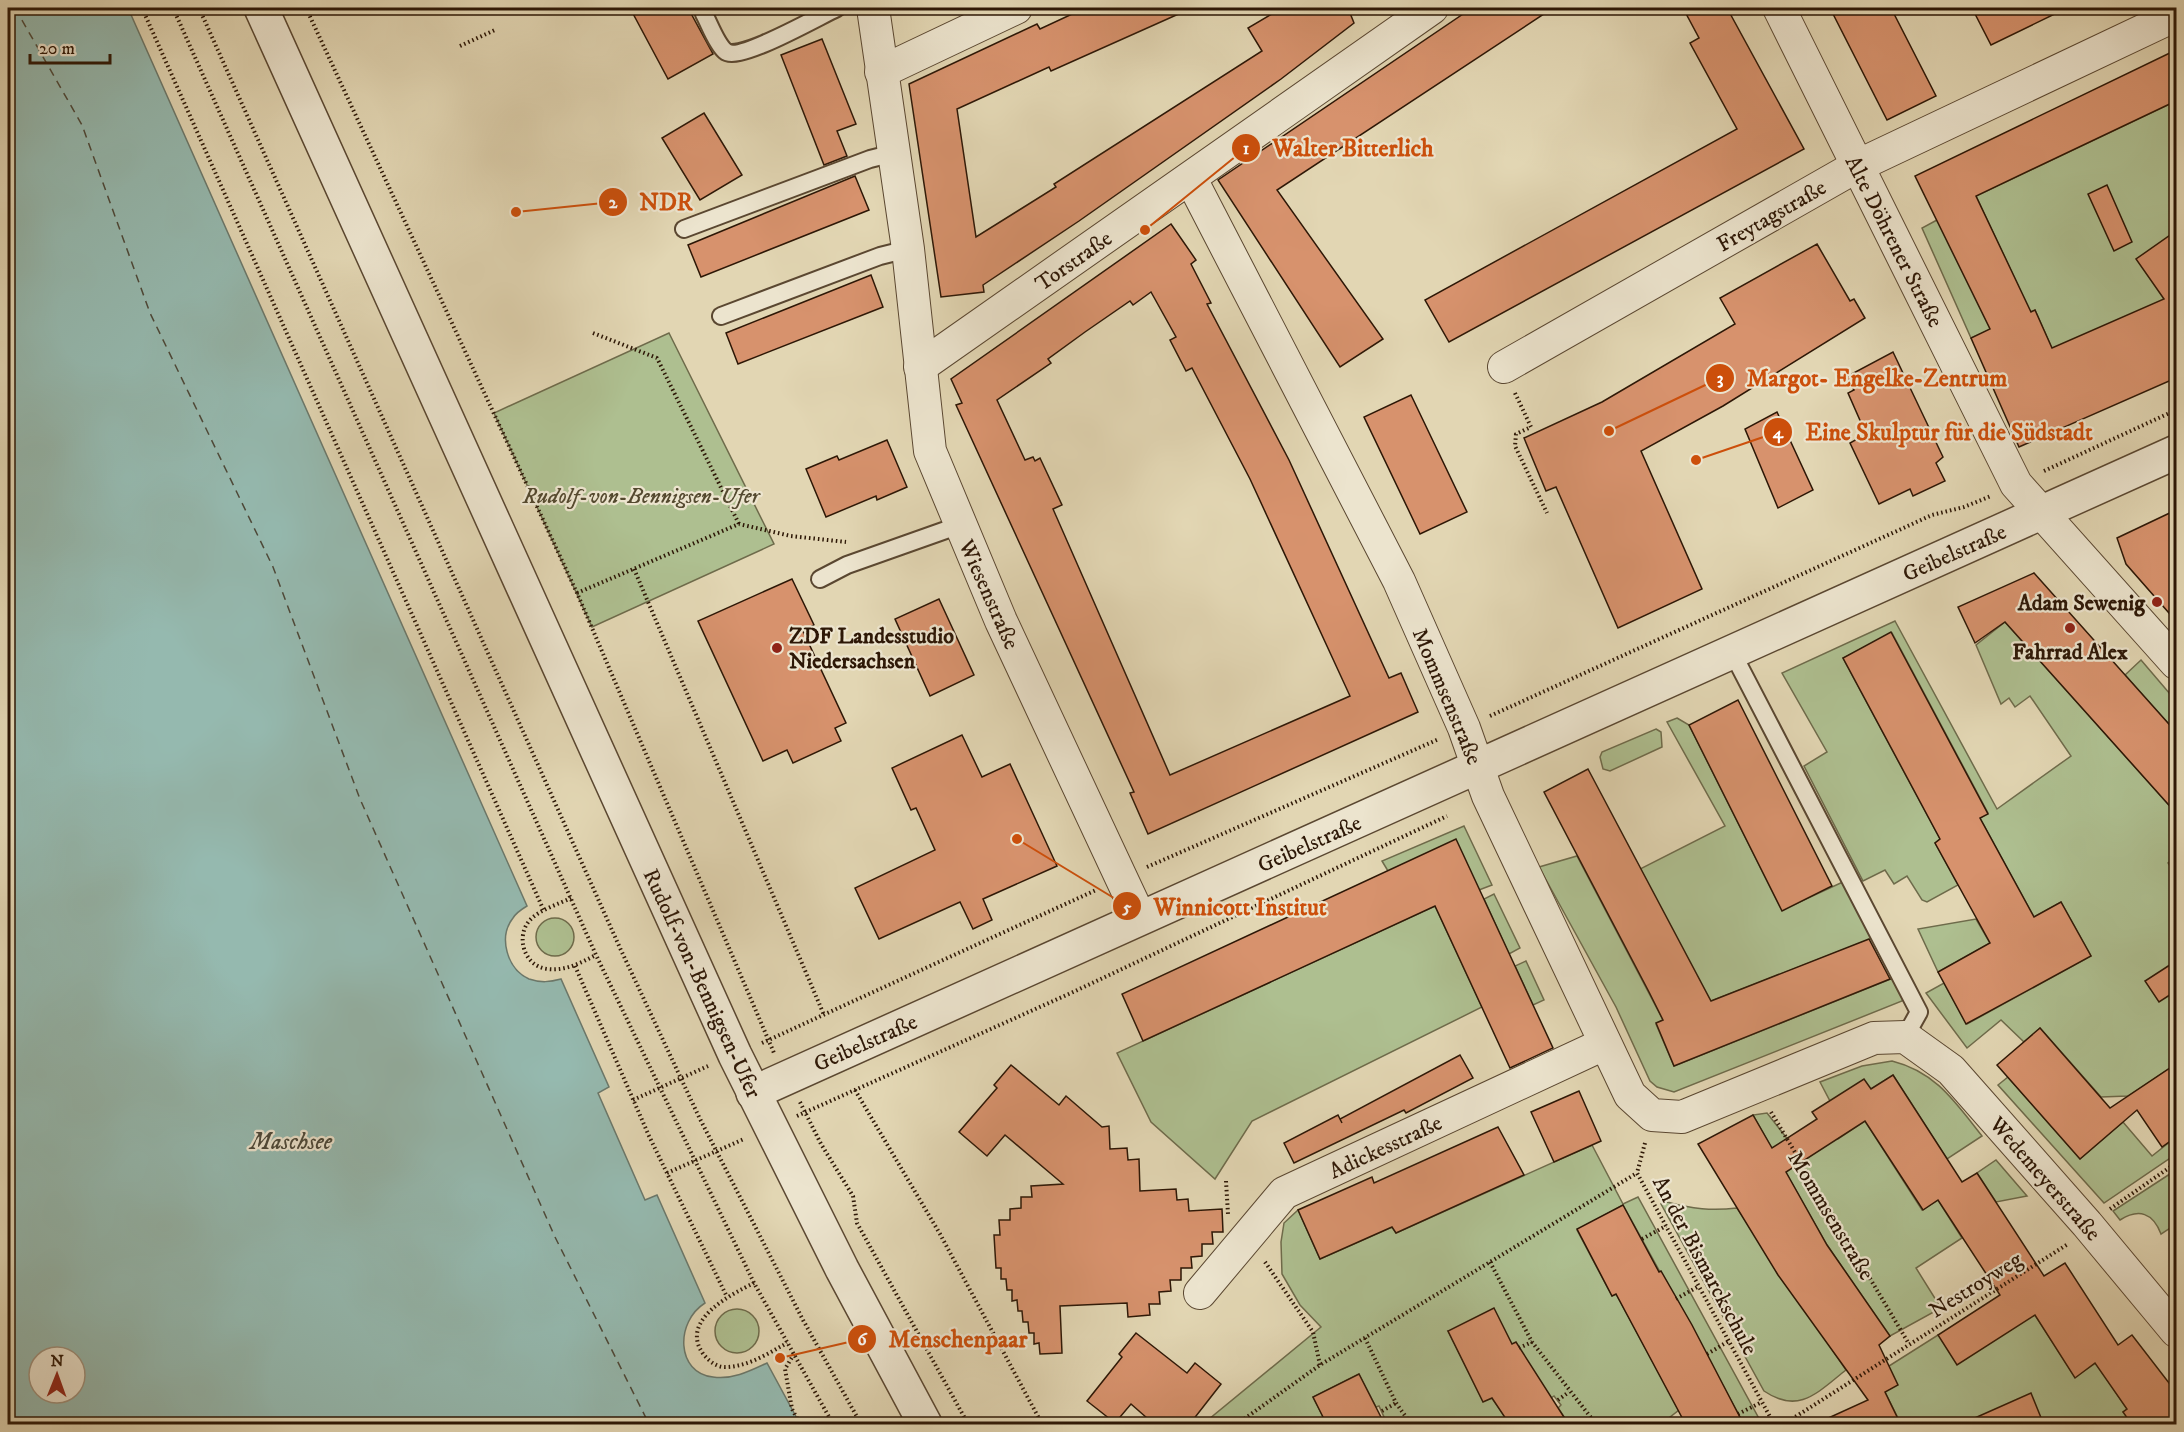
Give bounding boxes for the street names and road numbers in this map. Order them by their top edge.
street label: Alte Döhrener Straße [1839,151,1949,332]
street label: Freytagstraße [1712,174,1831,258]
street label: Torstraße [1030,225,1117,297]
street label: Geibelstraße [1899,519,2011,588]
street label: Wiesenstraße [952,535,1025,654]
street label: Mommsenstraße [1406,624,1488,769]
street label: Geibelstraße [1254,810,1366,879]
street label: Rudolf-von-Bennigsen-Ufer [637,865,767,1103]
street label: Geibelstraße [810,1009,922,1078]
street label: Adickesstraße [1325,1109,1446,1185]
street label: Wedemeyerstraße [1983,1111,2106,1247]
street label: Mommsenstraße [1782,1146,1880,1285]
street label: An der Bismarckschule [1646,1172,1763,1360]
street label: Nestroyweg [1924,1246,2027,1324]

